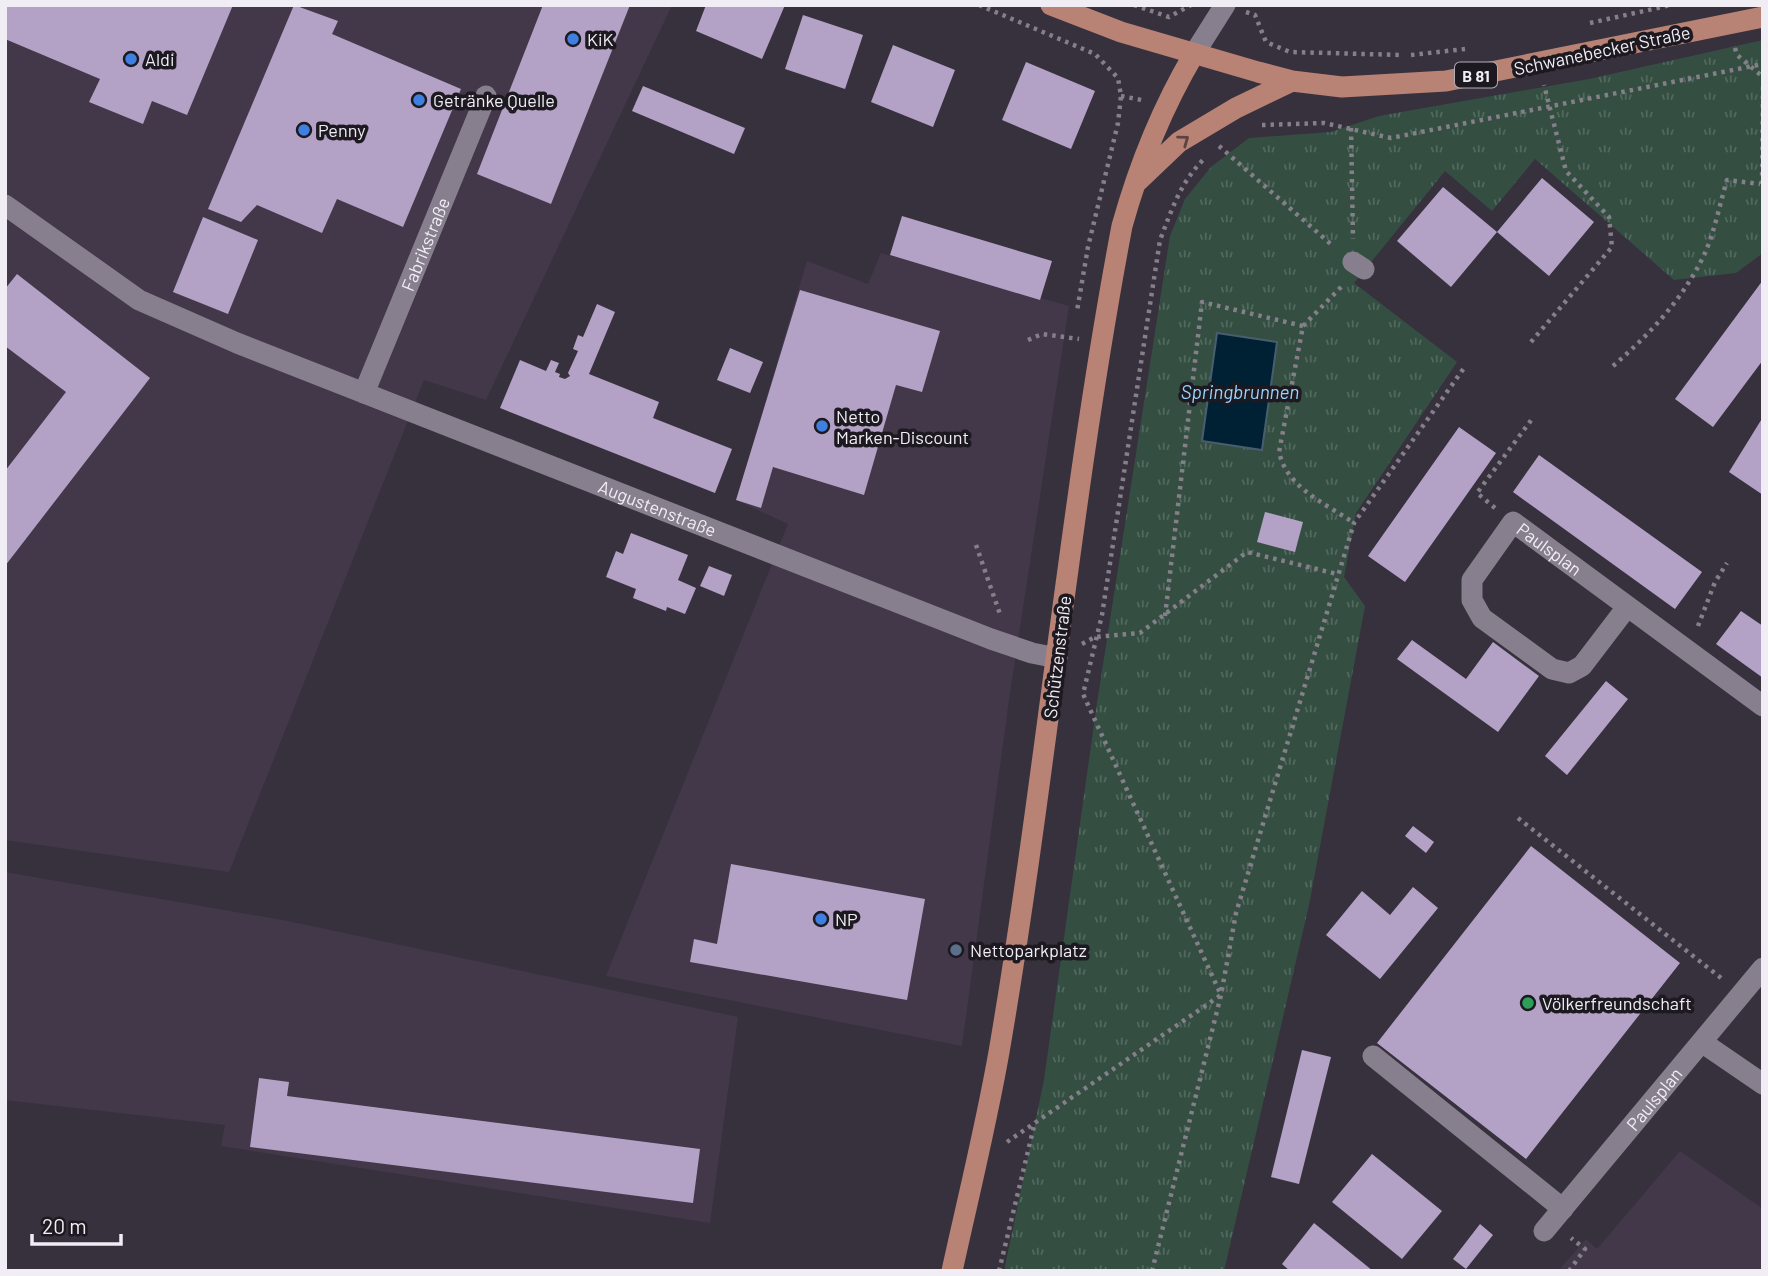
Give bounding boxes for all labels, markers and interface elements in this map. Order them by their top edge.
street label: Schwanebecker Straße [1512,21,1692,79]
place label: KiK [587,28,614,50]
marker: KiK [565,31,581,47]
place label: Aldi [145,48,174,70]
marker: Aldi [123,51,139,67]
road number: B 81 [1455,62,1497,88]
place label: Getränke Quelle [433,89,555,111]
marker: Getränke Quelle [411,92,427,108]
place label: Penny [318,119,365,141]
marker: Penny [296,122,312,138]
one-way arrow [1176,135,1189,148]
street label: Fabrikstraße [396,194,454,294]
water label: Springbrunnen [1181,380,1299,403]
place label: Netto Marken-Discount [836,405,969,448]
marker: Netto Marken-Discount [814,418,830,434]
street label: Augustenstraße [595,475,720,541]
street label: Paulsplan [1513,518,1586,580]
street label: Schützenstraße [1039,594,1075,720]
place label: NP [835,908,858,930]
marker: NP [813,911,829,927]
place label: Nettoparkplatz [970,939,1087,961]
marker: Nettoparkplatz [948,942,964,958]
place label: Völkerfreundschaft [1542,992,1692,1014]
marker: Völkerfreundschaft [1520,995,1536,1011]
street label: Paulsplan [1622,1063,1687,1135]
scale bar [32,1202,121,1246]
text: 20 m [42,1213,87,1238]

